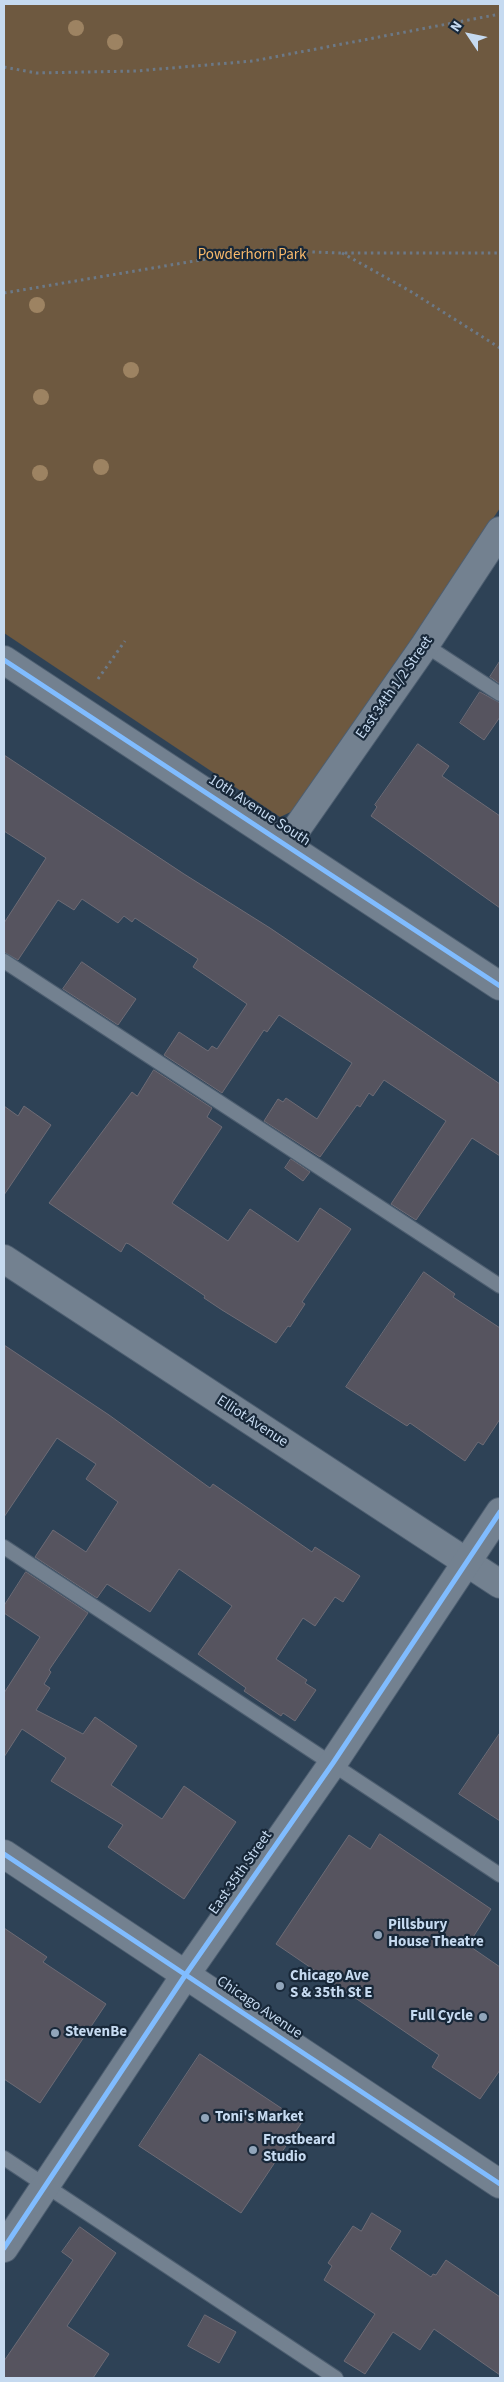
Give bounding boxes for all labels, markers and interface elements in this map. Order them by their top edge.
north arrow [444,10,494,60]
text: N [446,17,467,36]
park label: Powderhorn Park [198,247,306,265]
street label: East 34th 1/2 Street [353,633,437,743]
street label: 10th Avenue South [205,771,313,851]
street label: Elliot Avenue [213,1392,291,1452]
street label: East 35th Street [205,1828,277,1918]
place label: Pillsbury House Theatre [388,1917,484,1952]
marker: Pillsbury House Theatre [372,1929,384,1941]
place label: Chicago Ave S & 35th St E [290,1968,372,2003]
street label: Chicago Avenue [213,1973,305,2043]
marker: Chicago Ave S & 35th St E [274,1980,286,1992]
place label: Full Cycle [410,2008,473,2026]
marker: Full Cycle [477,2011,489,2023]
place label: StevenBe [65,2024,127,2042]
marker: StevenBe [49,2027,61,2039]
place label: Toni's Market [215,2109,304,2127]
marker: Toni's Market [199,2112,211,2124]
place label: Frostbeard Studio [263,2132,335,2167]
marker: Frostbeard Studio [247,2144,259,2156]

